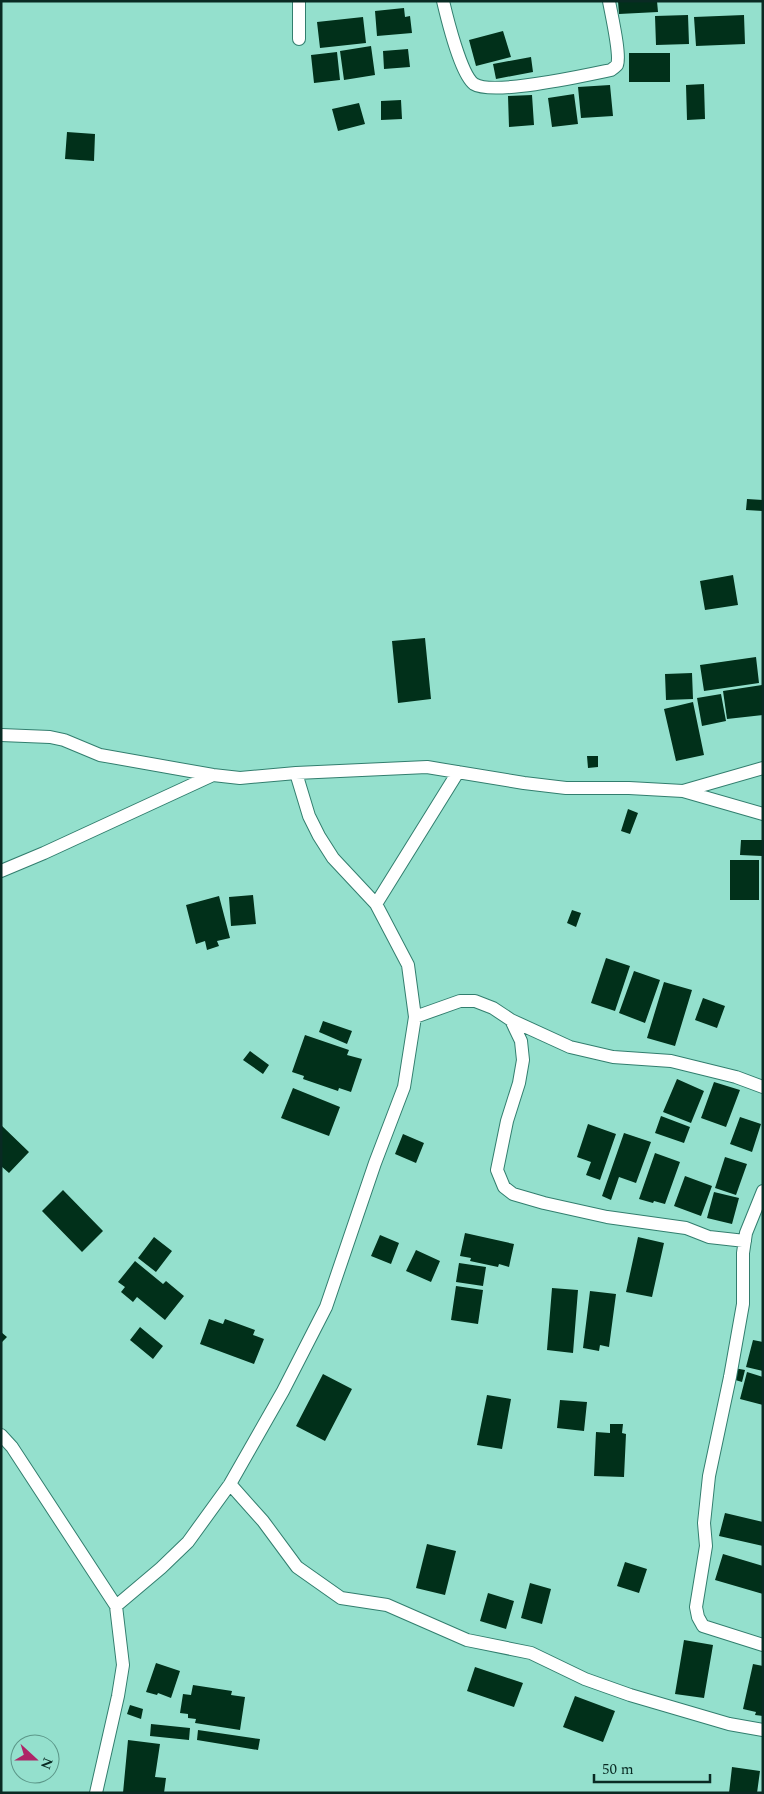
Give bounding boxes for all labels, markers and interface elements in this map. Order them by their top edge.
north arrow [10,1734,60,1784]
scale bar [594,1752,710,1784]
text: N [35,1754,59,1773]
text: 50 m [602,1758,634,1781]

